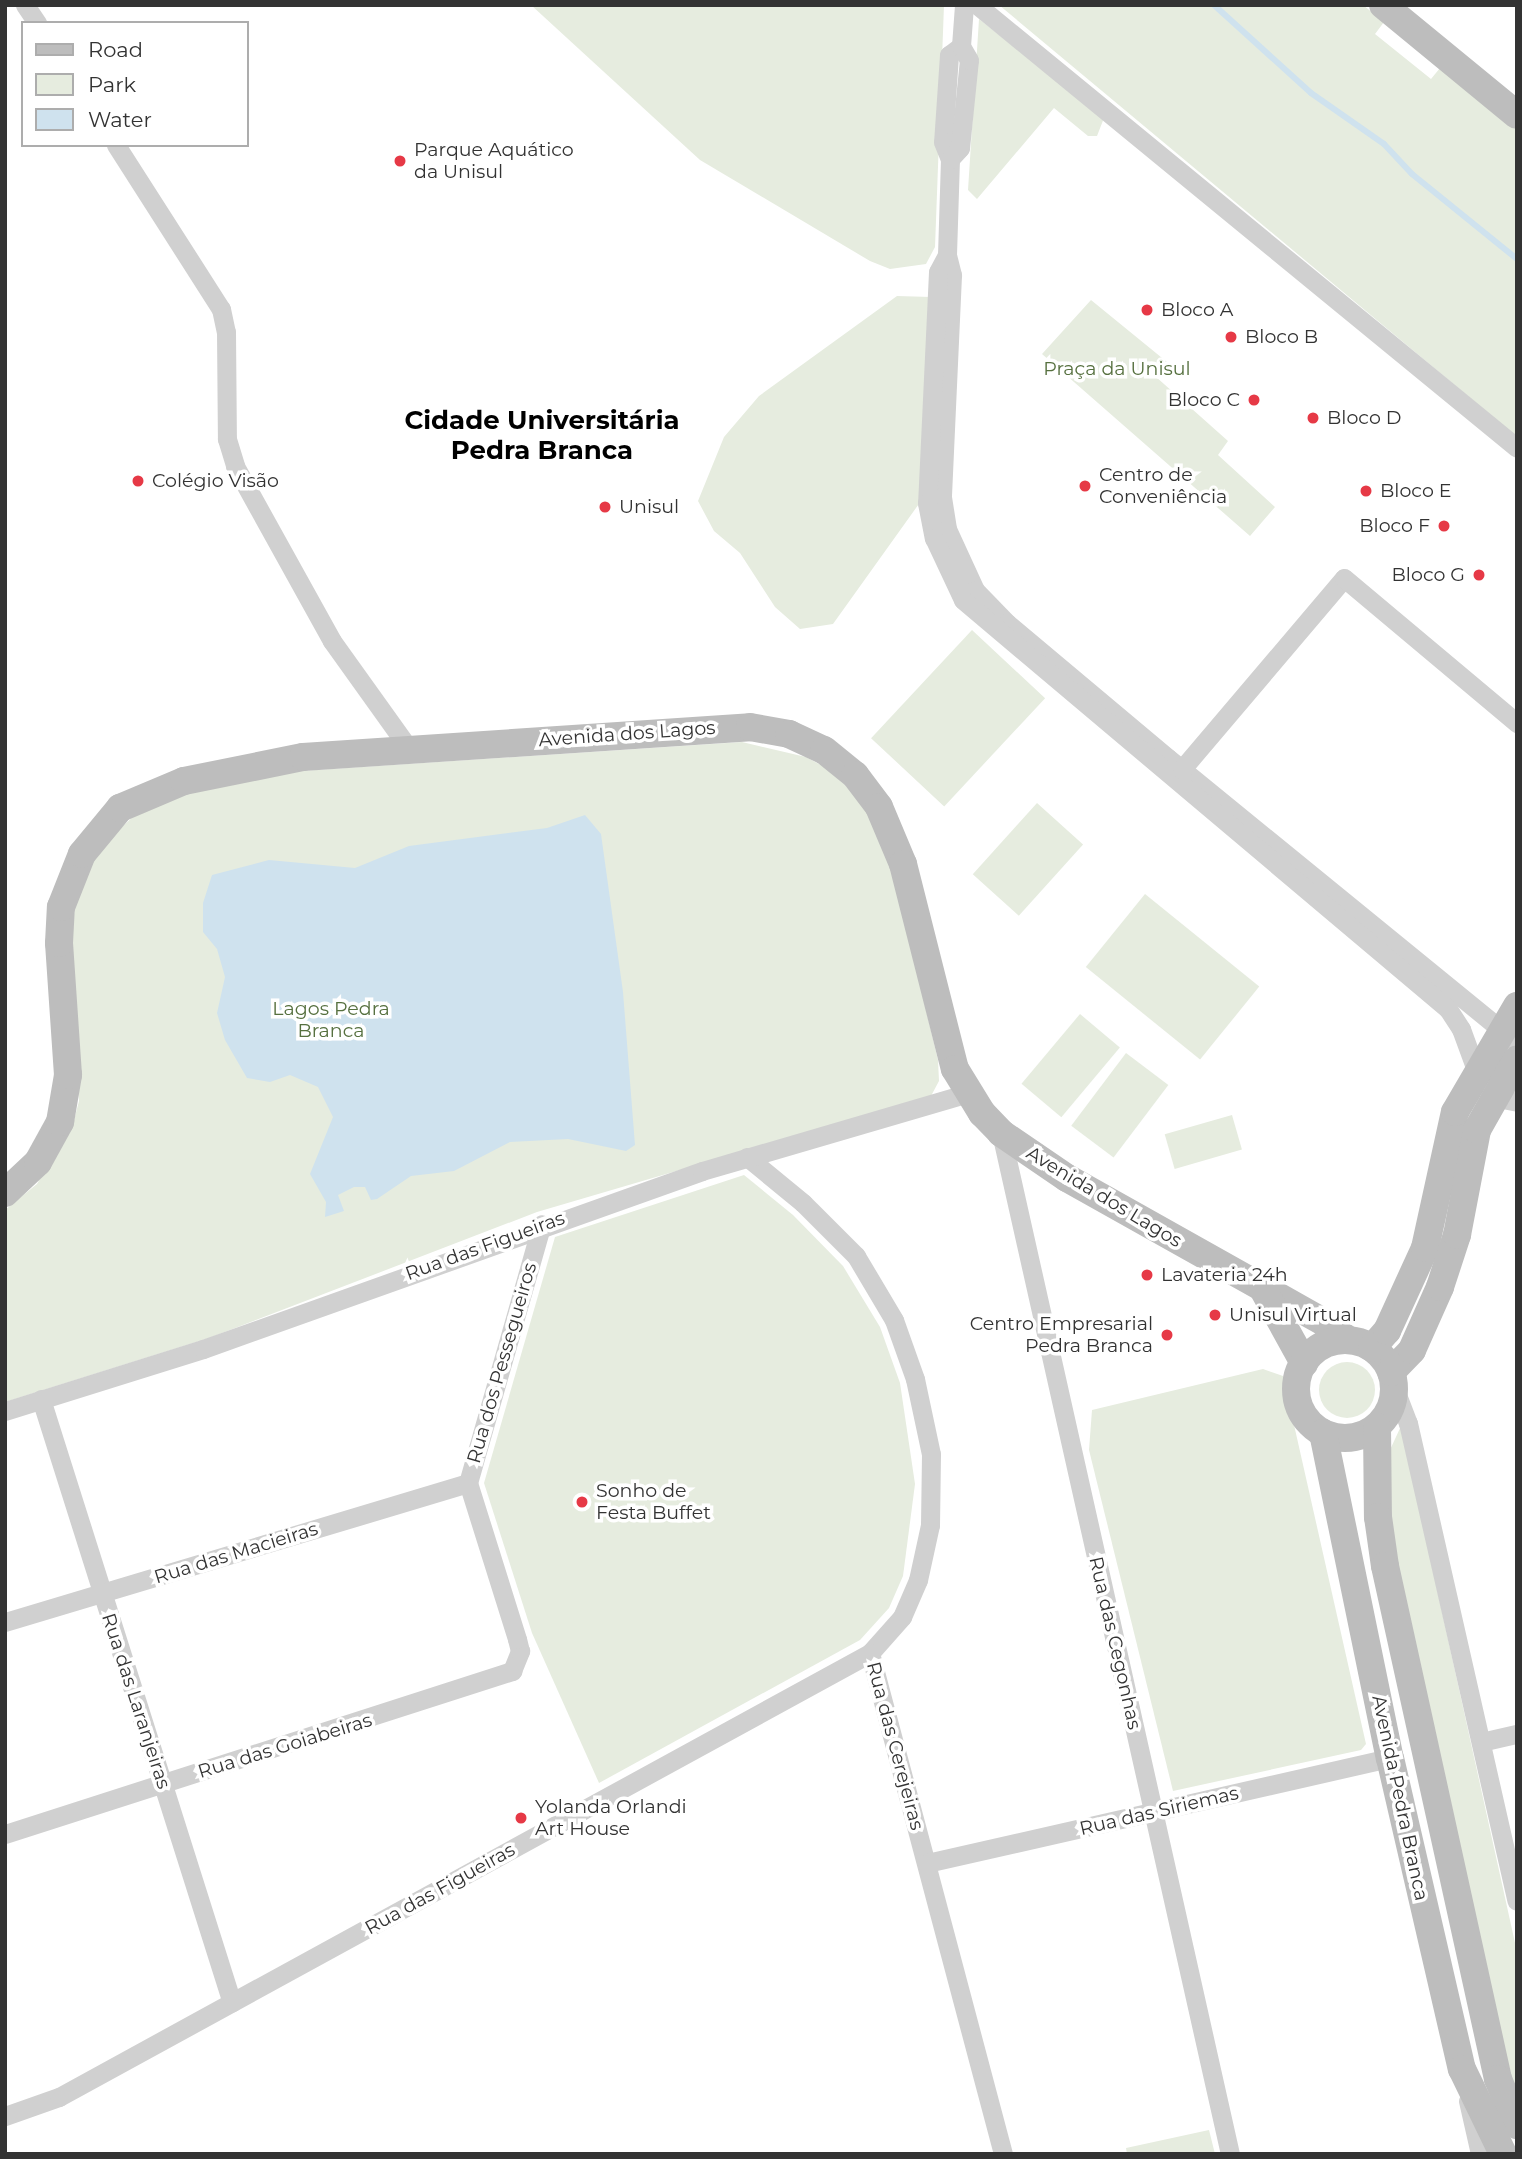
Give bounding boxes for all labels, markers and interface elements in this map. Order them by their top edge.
legend [21,21,248,147]
text: Road [88,37,143,62]
text: Park [88,72,136,97]
text: Water [88,107,152,132]
place label: Parque Aquático da Unisul [414,139,574,183]
marker: Parque Aquático da Unisul [392,153,408,169]
place label: Bloco A [1161,299,1233,321]
marker: Bloco A [1139,302,1155,318]
place label: Bloco B [1245,326,1318,348]
marker: Bloco B [1223,329,1239,345]
park label: Praça da Unisul [1043,358,1191,380]
place label: Bloco C [1168,389,1240,411]
marker: Bloco C [1246,392,1262,408]
district label: Cidade Universitária Pedra Branca [404,405,680,466]
place label: Bloco D [1327,407,1401,429]
marker: Bloco D [1305,410,1321,426]
place label: Centro de Conveniência [1099,464,1227,508]
place label: Colégio Visão [152,470,279,492]
marker: Colégio Visão [130,473,146,489]
marker: Centro de Conveniência [1077,478,1093,494]
place label: Bloco E [1380,480,1451,502]
marker: Bloco E [1358,483,1374,499]
place label: Unisul [619,496,679,518]
marker: Unisul [597,499,613,515]
place label: Bloco F [1359,515,1430,537]
marker: Bloco F [1436,518,1452,534]
place label: Bloco G [1392,564,1465,586]
marker: Bloco G [1471,567,1487,583]
street label: Avenida dos Lagos [538,716,716,752]
park label: Lagos Pedra Branca [272,998,390,1042]
street label: Avenida dos Lagos [1022,1142,1186,1252]
street label: Rua das Figueiras [402,1207,568,1285]
street label: Rua dos Pessegueiros [462,1260,542,1466]
place label: Lavateria 24h [1161,1264,1288,1286]
marker: Lavateria 24h [1139,1267,1155,1283]
place label: Unisul Virtual [1229,1304,1357,1326]
marker: Unisul Virtual [1207,1307,1223,1323]
place label: Centro Empresarial Pedra Branca [970,1313,1153,1357]
marker: Centro Empresarial Pedra Branca [1159,1327,1175,1343]
place label: Sonho de Festa Buffet [596,1480,711,1524]
marker: Sonho de Festa Buffet [574,1494,590,1510]
street label: Rua das Macieiras [151,1517,321,1589]
street label: Rua das Cegonhas [1084,1554,1146,1732]
street label: Rua das Laranjeiras [97,1610,175,1792]
street label: Rua das Cerejeiras [862,1659,928,1833]
street label: Avenida Pedra Branca [1367,1693,1433,1903]
street label: Rua das Goiabeiras [195,1709,375,1783]
street label: Rua das Siriemas [1077,1782,1241,1840]
place label: Yolanda Orlandi Art House [535,1796,687,1840]
marker: Yolanda Orlandi Art House [513,1810,529,1826]
street label: Rua das Figueiras [361,1838,519,1940]

